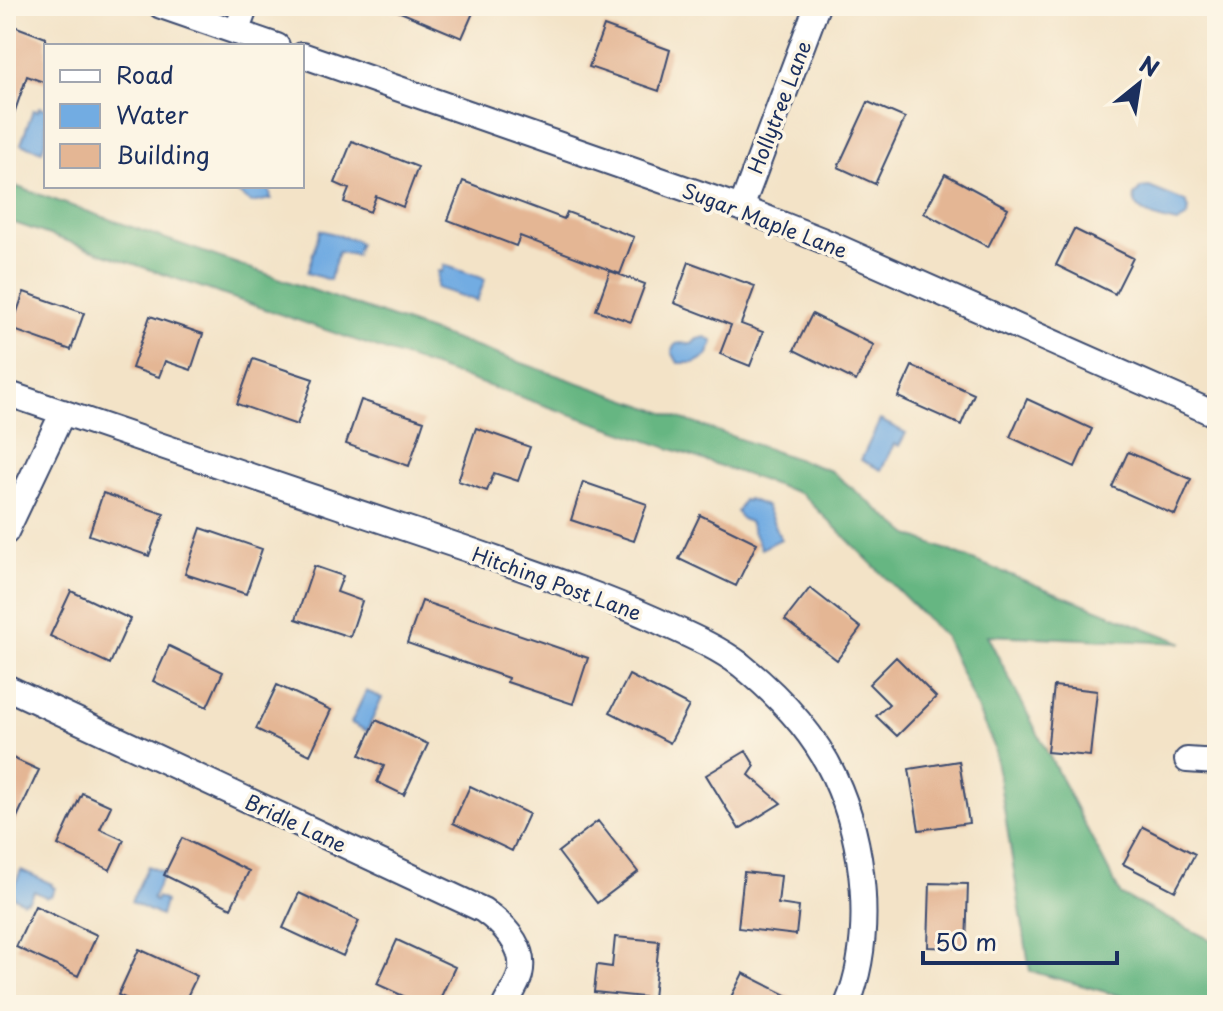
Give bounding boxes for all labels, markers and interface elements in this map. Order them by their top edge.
street label: Hollytree Lane [740,36,818,178]
legend [44,44,304,188]
north arrow [1099,44,1179,124]
text: N [1134,47,1166,84]
text: Road [116,56,174,92]
text: Water [116,96,189,132]
text: Building [116,136,210,172]
street label: Sugar Maple Lane [678,175,852,265]
street label: Hitching Post Lane [468,538,646,628]
street label: Bridle Lane [240,786,352,860]
scale bar [923,915,1117,965]
text: 50 m [935,923,997,959]

